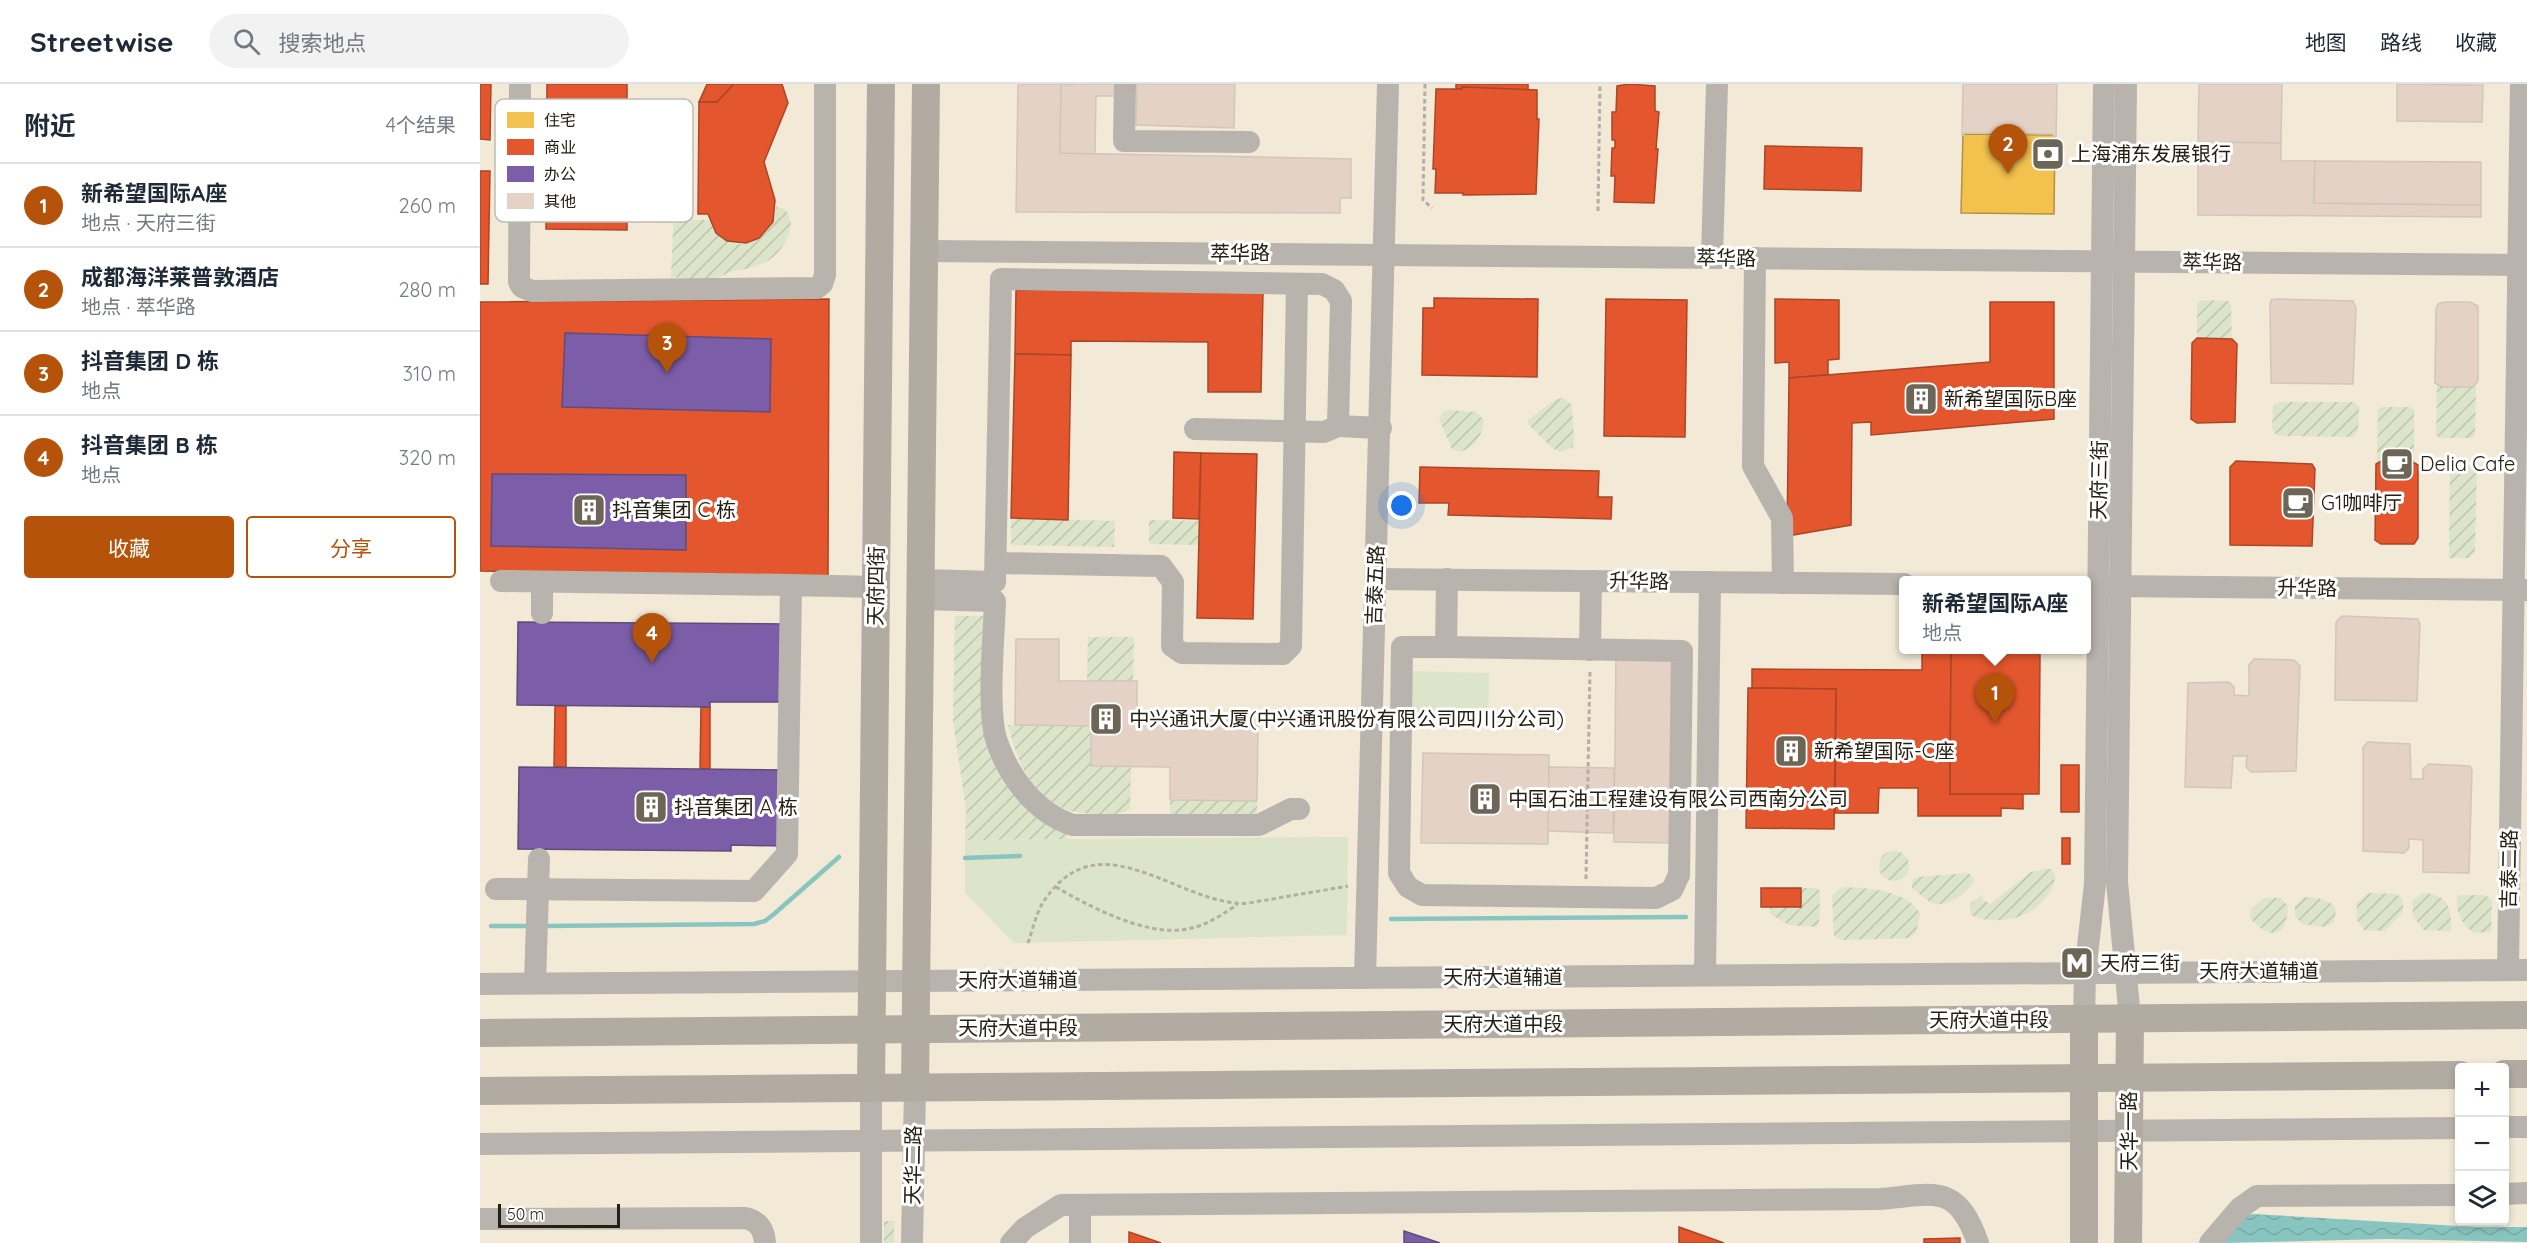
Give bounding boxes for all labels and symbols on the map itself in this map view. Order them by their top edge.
legend [495,99,693,222]
text: 住宅 [544,110,576,130]
pin: 2 [1988,124,2027,174]
bank icon: 上海浦东发展银行 [2030,136,2066,172]
text: 商业 [544,137,576,157]
place label: 上海浦东发展银行 [2071,141,2231,166]
text: 办公 [544,164,576,184]
text: 其他 [544,191,576,211]
street label: 萃华路 [1210,240,1270,265]
street label: 萃华路 [1696,244,1756,271]
street label: 萃华路 [2182,248,2242,275]
pin: 3 [648,324,687,373]
building icon: 新希望国际B座 [1903,381,1939,417]
place label: 新希望国际B座 [1944,386,2077,411]
street label: 天府三街 [2085,440,2112,520]
cafe icon: Delia Cafe [2379,446,2415,482]
place label: Delia Cafe [2420,451,2515,476]
cafe icon: G1咖啡厅 [2280,485,2316,521]
place label: G1咖啡厅 [2321,490,2402,515]
your location [1387,491,1416,520]
building icon: 抖音集团 C 栋 [571,492,607,528]
place label: 抖音集团 C 栋 [612,497,736,522]
street label: 吉泰五路 [1361,545,1388,625]
street label: 天府四街 [862,546,889,626]
street label: 升华路 [1609,567,1669,594]
street label: 升华路 [2277,574,2337,601]
pin: 4 [632,614,672,663]
pin: 1 [1976,674,2014,723]
building icon: 中兴通讯大厦(中兴通讯股份有限公司四川分公司) [1088,701,1124,737]
place label: 中兴通讯大厦(中兴通讯股份有限公司四川分公司) [1129,706,1564,731]
building icon: 新希望国际-C座 [1773,733,1809,769]
place label: 新希望国际-C座 [1814,738,1955,763]
building icon: 中国石油工程建设有限公司西南分公司 [1467,781,1503,817]
place label: 中国石油工程建设有限公司西南分公司 [1508,786,1848,811]
building icon: 抖音集团 A 栋 [633,789,669,825]
place label: 抖音集团 A 栋 [674,794,798,819]
street label: 吉泰二路 [2495,829,2522,909]
metro station icon: 天府三街 [2059,945,2095,981]
place label: 天府三街 [2100,950,2180,975]
street label: 天府大道辅道 [2199,958,2319,983]
street label: 天府大道辅道 [1443,964,1563,989]
street label: 天府大道辅道 [958,967,1078,992]
street label: 天府大道中段 [1929,1007,2049,1032]
street label: 天府大道中段 [1443,1011,1563,1036]
street label: 天府大道中段 [958,1015,1078,1040]
street label: 天华一路 [2116,1091,2141,1171]
street label: 天华二路 [899,1125,926,1205]
scale bar [498,1201,620,1228]

